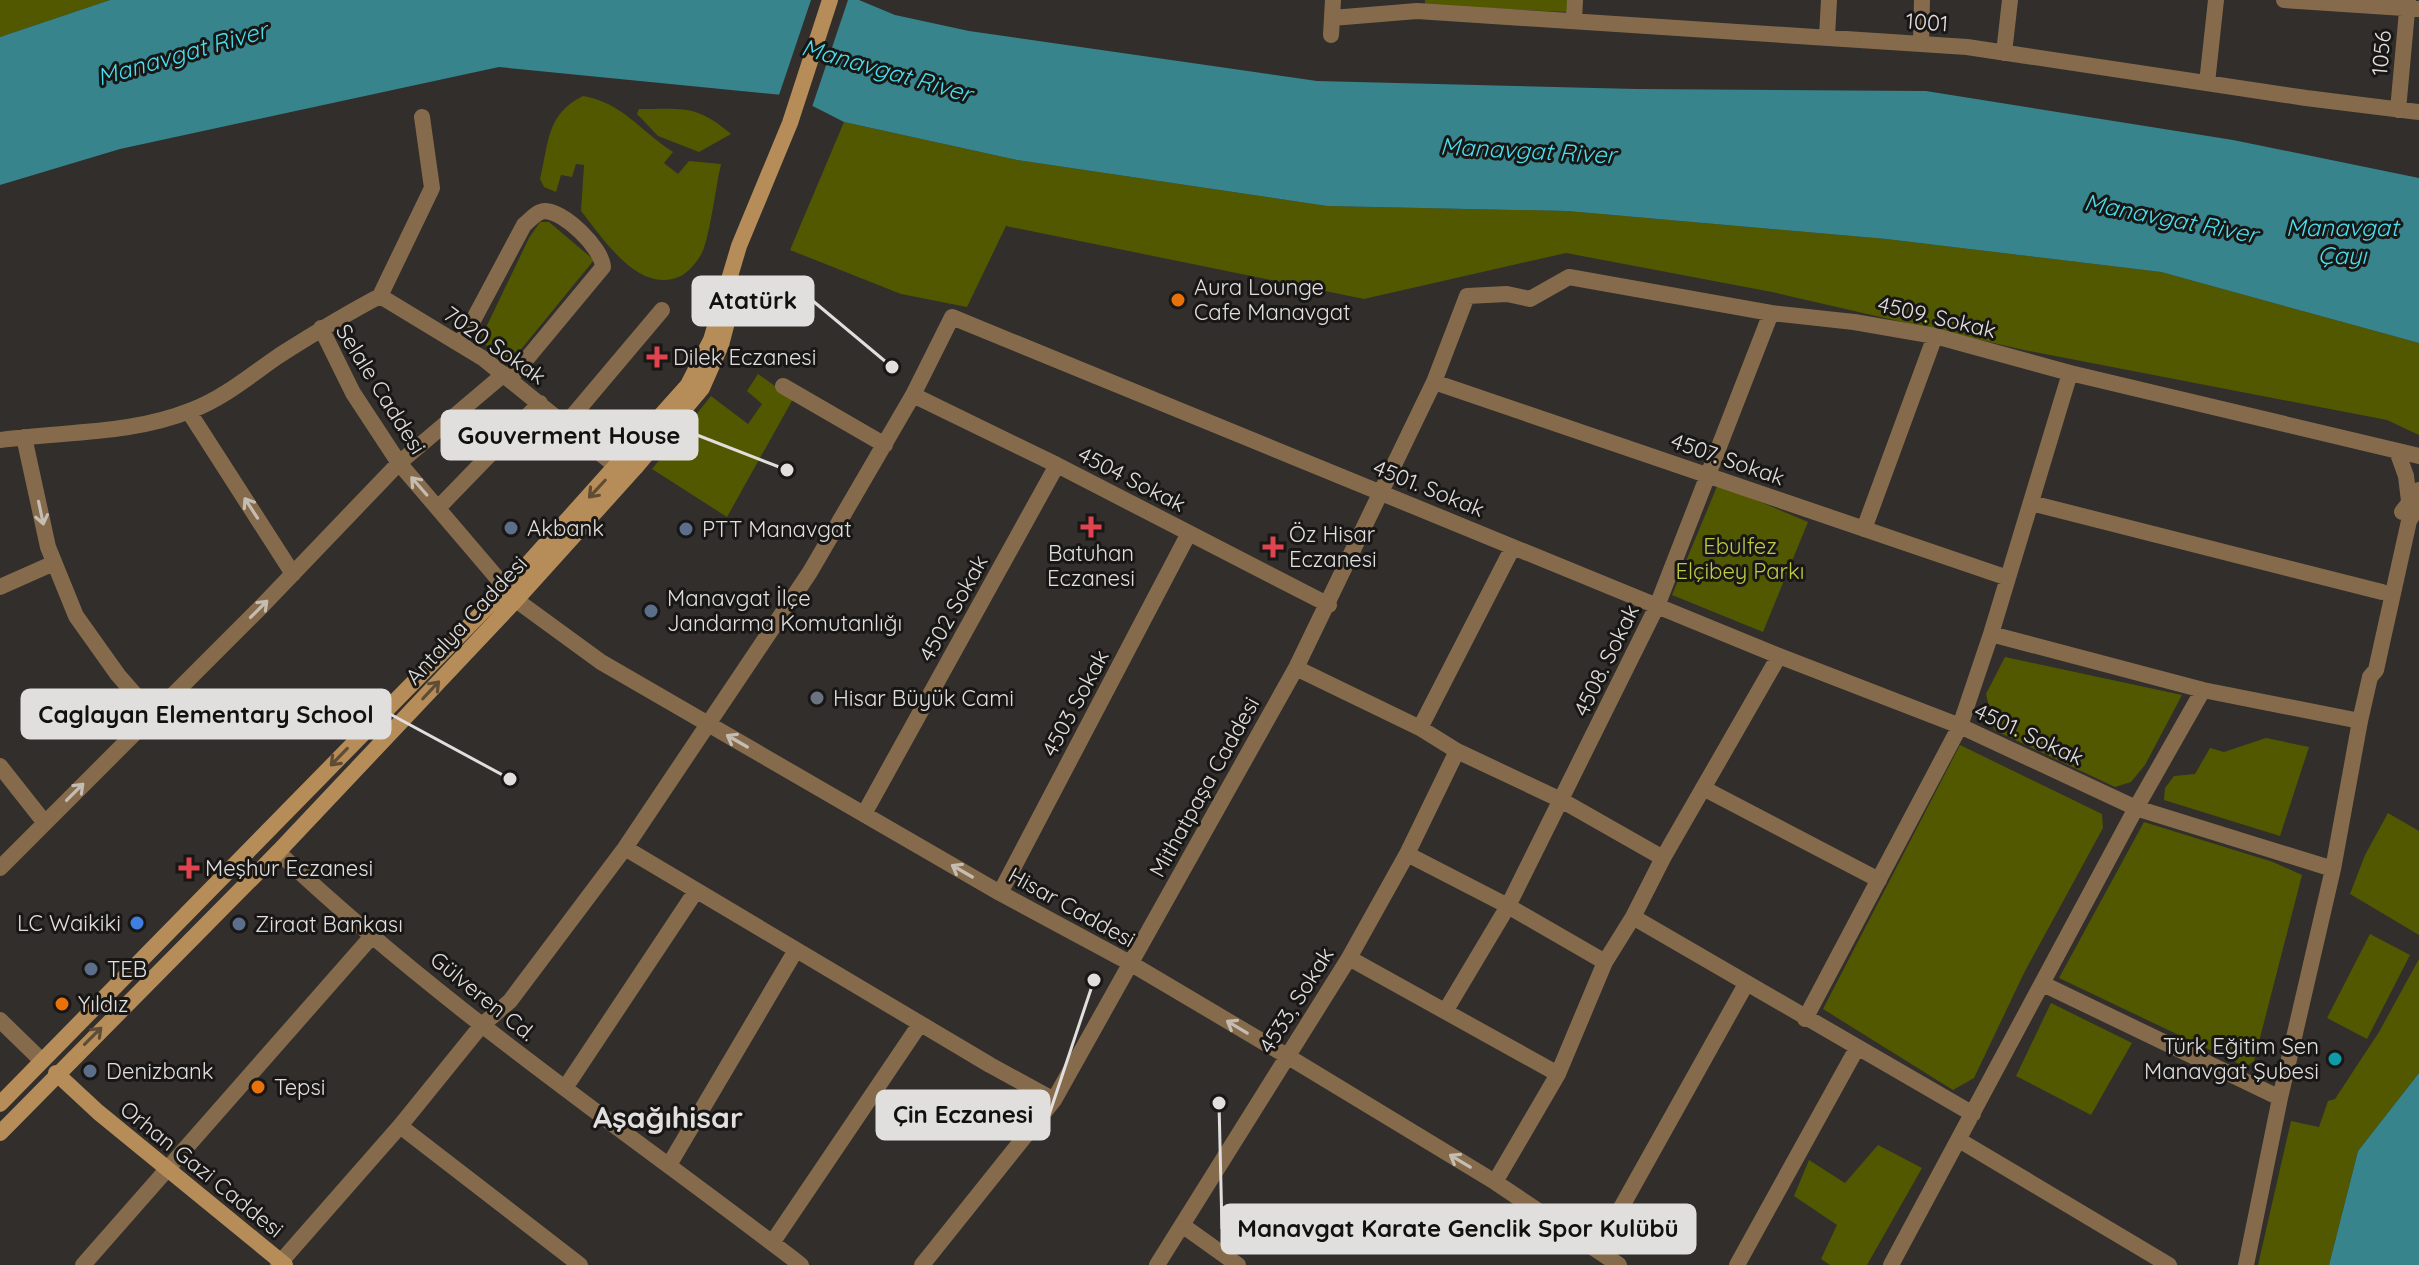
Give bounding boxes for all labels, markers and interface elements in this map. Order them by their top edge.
street label: 1001 [1905,7,1949,37]
water label: Manavgat River [93,14,273,92]
street label: 1056 [2365,29,2397,77]
water label: Manavgat River [798,31,978,109]
water label: Manavgat River [1439,130,1619,170]
water label: Manavgat River [2082,187,2263,250]
water label: Manavgat Çayı [2286,212,2401,270]
place label: Aura Lounge Cafe Manavgat [1194,273,1350,326]
callout: Atatürk [693,277,813,325]
text: Atatürk [709,285,797,315]
street label: 4509. Sokak [1875,290,1999,344]
marker: Aura Lounge Cafe Manavgat [1169,291,1187,309]
street label: 7020 Sokak [439,300,551,390]
street label: Selale Caddesi [330,319,432,459]
place label: Dilek Eczanesi [673,343,816,371]
marker: Dilek Eczanesi [648,348,666,366]
callout: Gouverment House [442,411,697,459]
text: Gouverment House [458,420,680,450]
street label: 4507. Sokak [1668,427,1788,491]
street label: 4504 Sokak [1074,440,1190,518]
street label: 4501. Sokak [1369,453,1489,523]
one-way arrow [410,476,428,496]
one-way arrow [587,479,606,499]
one-way arrow [242,497,258,520]
one-way arrow [34,500,49,525]
place label: Akbank [527,514,604,542]
place label: PTT Manavgat [702,515,852,543]
marker: Batuhan Eczanesi [1082,518,1100,536]
marker: Akbank [502,519,520,537]
marker: PTT Manavgat [677,520,695,538]
place label: Öz Hisar Eczanesi [1289,520,1377,573]
park label: Ebulfez Elçibey Parkı [1675,532,1805,585]
marker: Öz Hisar Eczanesi [1264,538,1282,556]
place label: Batuhan Eczanesi [1047,539,1135,592]
street label: Antalya Caddesi [399,550,533,690]
street label: 4502 Sokak [912,550,994,666]
place label: Manavgat İlçe Jandarma Komutanlığı [667,584,902,637]
street label: 4508. Sokak [1567,599,1645,721]
one-way arrow [249,600,268,619]
marker: Manavgat İlçe Jandarma Komutanlığı [642,602,660,620]
street label: 4503 Sokak [1035,645,1115,761]
one-way arrow [421,681,440,700]
place label: Hisar Büyük Cami [833,684,1014,712]
marker: Hisar Büyük Cami [808,689,826,707]
callout: Caglayan Elementary School [22,690,390,738]
street label: Mithatpaşa Caddesi [1143,692,1265,882]
street label: 4501. Sokak [1970,697,2088,771]
text: Caglayan Elementary School [38,699,374,729]
one-way arrow [726,733,749,749]
one-way arrow [329,747,348,767]
one-way arrow [65,783,85,802]
place label: Meşhur Eczanesi [205,854,373,882]
marker: Meşhur Eczanesi [180,859,198,877]
street label: Hisar Caddesi [1004,861,1140,953]
one-way arrow [951,863,974,879]
place label: LC Waikiki [17,909,121,937]
place label: Ziraat Bankası [255,910,403,938]
marker: LC Waikiki [128,914,146,932]
marker: Ziraat Bankası [230,915,248,933]
street label: 4533, Sokak [1252,942,1340,1058]
street label: Gülveren Cd. [425,945,541,1047]
place label: TEB [107,955,147,983]
marker: TEB [82,960,100,978]
place label: Yıldız [78,990,128,1018]
marker: Yıldız [53,995,71,1013]
one-way arrow [1226,1019,1249,1035]
one-way arrow [83,1027,102,1046]
place label: Türk Eğitim Sen Manavgat Şubesi [2144,1032,2319,1085]
marker: Türk Eğitim Sen Manavgat Şubesi [2326,1050,2344,1068]
place label: Denizbank [106,1057,214,1085]
marker: Denizbank [81,1062,99,1080]
place label: Tepsi [274,1073,325,1101]
marker: Tepsi [249,1078,267,1096]
callout: Çin Eczanesi [877,1091,1049,1139]
street label: Orhan Gazi Caddesi [115,1095,289,1243]
district label: Aşağıhisar [593,1098,743,1136]
text: Çin Eczanesi [893,1099,1033,1129]
one-way arrow [1449,1153,1472,1169]
callout: Manavgat Karate Genclik Spor Kulübü [1222,1205,1695,1253]
text: Manavgat Karate Genclik Spor Kulübü [1237,1213,1679,1243]

